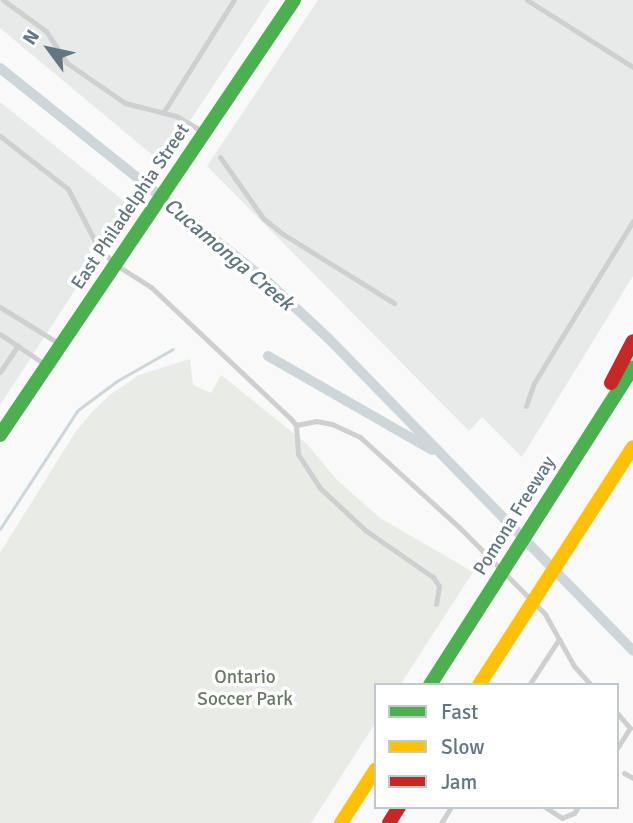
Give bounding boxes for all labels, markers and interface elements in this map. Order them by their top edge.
north arrow [14,14,84,84]
text: N [18,25,45,50]
street label: East Philadelphia Street [67,120,195,294]
water label: Cucamonga Creek [159,192,299,316]
street label: Pomona Freeway [469,452,561,580]
park label: Ontario Soccer Park [197,667,293,711]
legend [374,683,619,809]
text: Fast [441,699,478,725]
text: Slow [441,734,485,760]
text: Jam [441,769,477,795]

